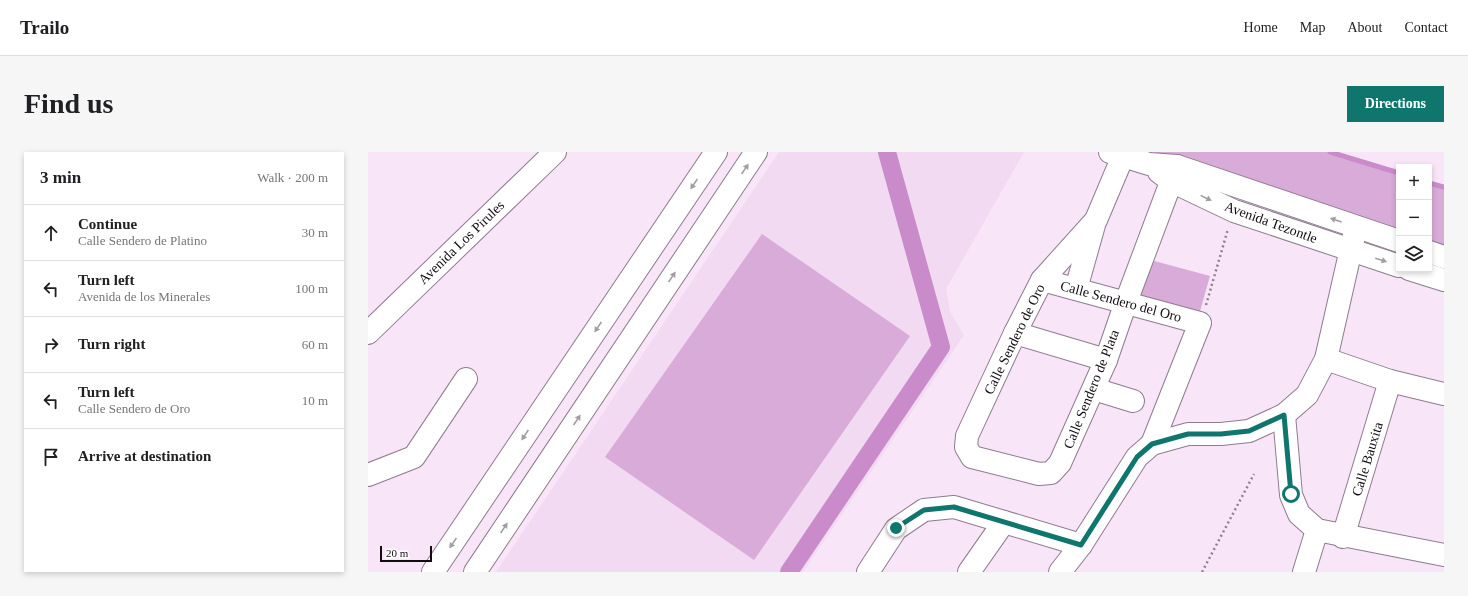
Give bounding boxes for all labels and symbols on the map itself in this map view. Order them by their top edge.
one-way arrow [741,164,749,174]
one-way arrow [690,179,698,190]
one-way arrow [1200,195,1212,201]
street label: Avenida Los Pirules [415,198,507,287]
street label: Avenida Tezontle [1222,199,1319,246]
one-way arrow [1329,216,1341,222]
one-way arrow [1375,257,1387,263]
one-way arrow [669,271,676,283]
street label: Calle Sendero del Oro [1059,278,1183,325]
street label: Calle Sendero de Oro [981,282,1048,397]
one-way arrow [594,322,602,332]
street label: Calle Sendero de Plata [1061,327,1123,451]
one-way arrow [573,414,580,426]
street label: Calle Bauxita [1349,420,1386,498]
one-way arrow [522,429,529,441]
route start [1282,485,1300,503]
route end [887,519,905,537]
one-way arrow [500,523,508,533]
one-way arrow [449,538,457,548]
scale bar [380,544,432,563]

